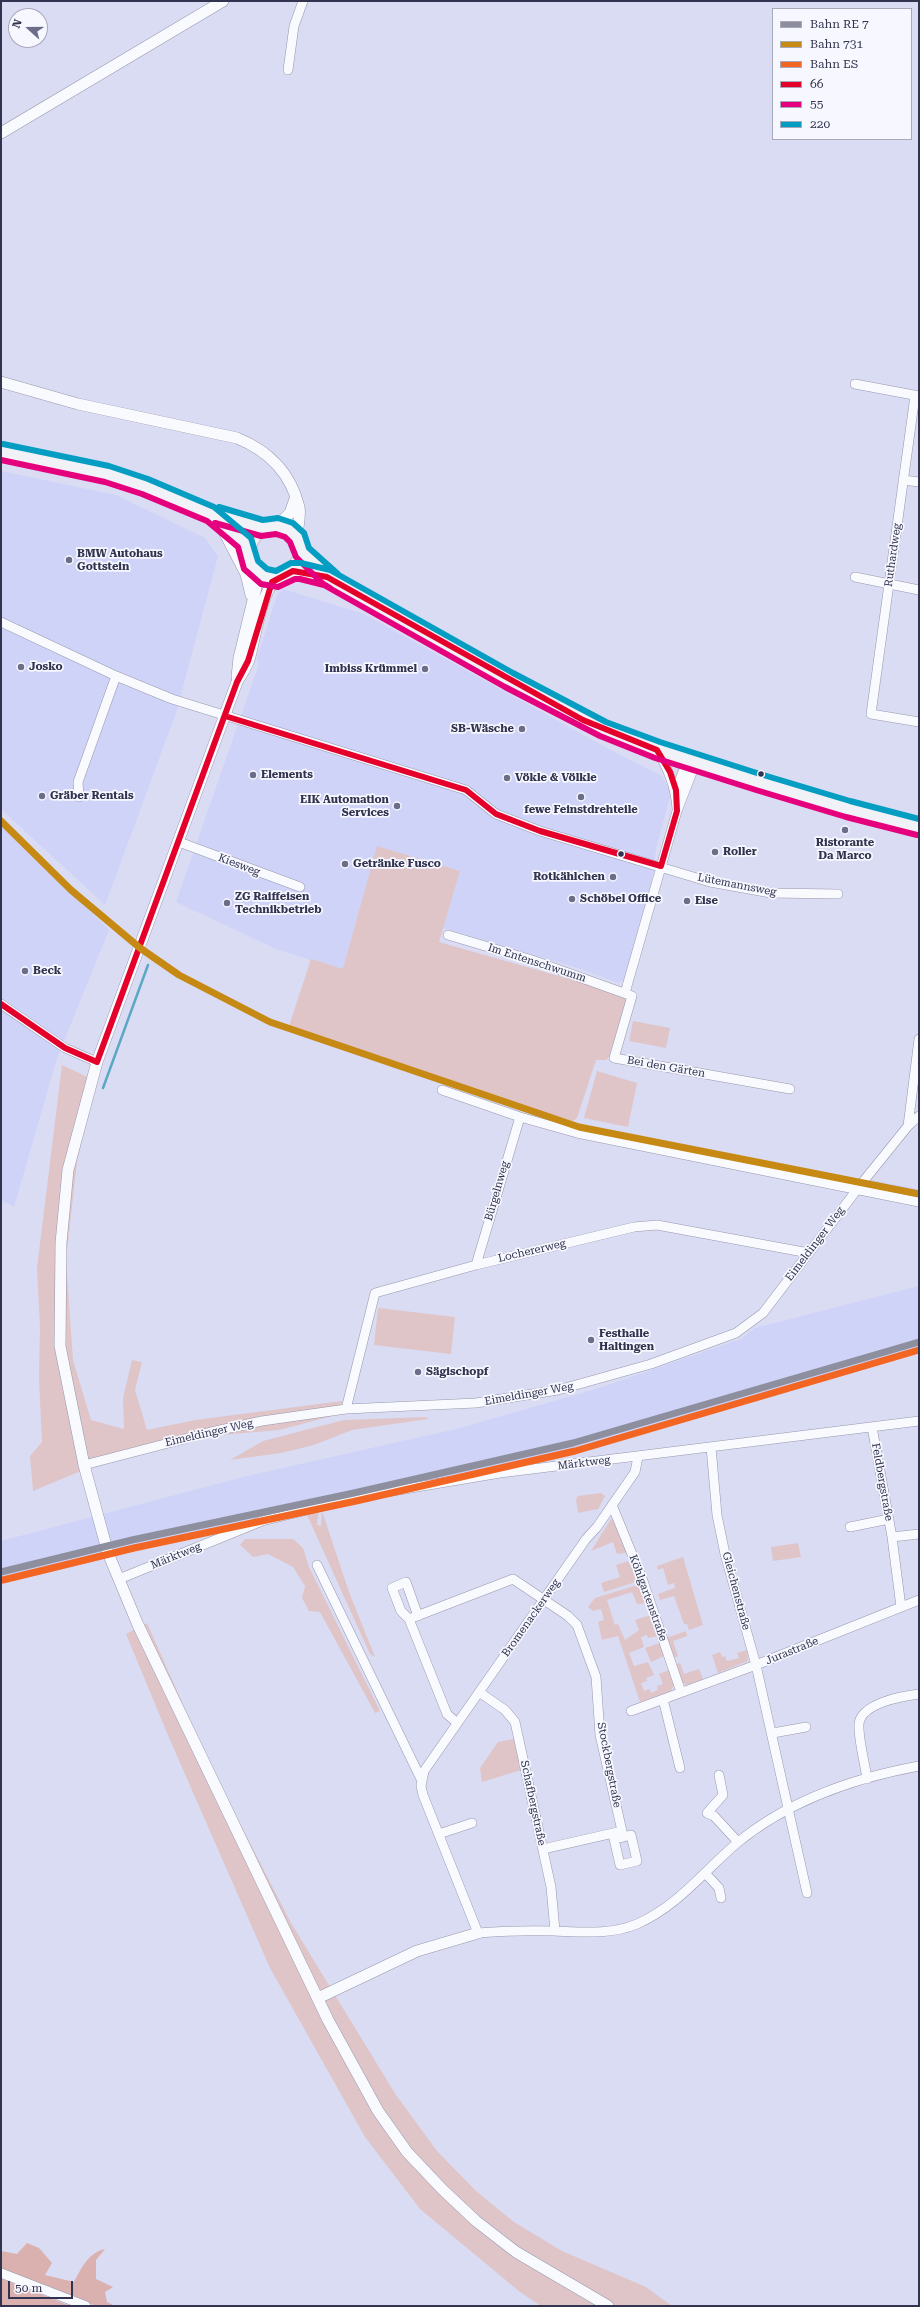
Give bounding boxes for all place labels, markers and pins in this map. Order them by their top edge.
place label: BMW Autohaus Gottstein [77,547,163,573]
marker: BMW Autohaus Gottstein [64,555,74,565]
place label: Josko [29,660,62,674]
marker: Josko [16,662,26,672]
place label: Imbiss Krümmel [325,662,417,676]
marker: Imbiss Krümmel [420,664,430,674]
place label: SB-Wäsche [451,722,514,736]
marker: SB-Wäsche [517,724,527,734]
place label: Elements [261,768,313,782]
unlabelled marker [756,769,766,779]
marker: Elements [248,770,258,780]
place label: Vökle & Völkle [515,771,597,785]
marker: Vökle & Völkle [502,773,512,783]
place label: Gräber Rentals [50,789,134,803]
marker: Gräber Rentals [37,791,47,801]
marker: fewe Feinstdrehteile [576,792,586,802]
place label: EIK Automation Services [300,793,389,819]
marker: EIK Automation Services [392,801,402,811]
place label: fewe Feinstdrehteile [524,803,638,817]
marker: Ristorante Da Marco [840,825,850,835]
place label: Ristorante Da Marco [816,836,874,862]
place label: Roller [723,845,757,859]
marker: Roller [710,847,720,857]
unlabelled marker [616,849,626,859]
place label: Getränke Fusco [353,857,441,871]
marker: Getränke Fusco [340,859,350,869]
place label: Rotkählchen [533,870,605,884]
marker: Rotkählchen [608,872,618,882]
place label: ZG Raiffeisen Technikbetrieb [235,890,322,916]
place label: Schöbel Office [580,892,661,906]
marker: Schöbel Office [567,894,577,904]
place label: Eise [695,894,718,908]
marker: Eise [682,896,692,906]
marker: ZG Raiffeisen Technikbetrieb [222,898,232,908]
place label: Beck [33,964,61,978]
marker: Beck [20,966,30,976]
place label: Festhalle Haltingen [599,1327,654,1353]
marker: Festhalle Haltingen [586,1335,596,1345]
place label: Sägischopf [426,1365,488,1379]
marker: Sägischopf [413,1367,423,1377]

